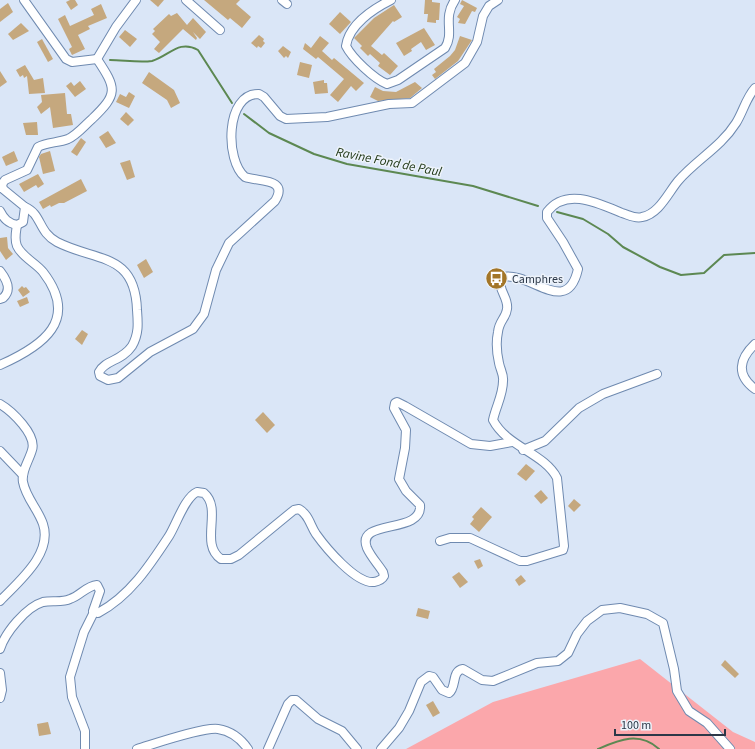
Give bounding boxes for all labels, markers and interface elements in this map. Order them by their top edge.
water label: Ravine Fond de Paul [334,143,444,181]
bus stop icon: Camphres [483,266,509,292]
place label: Camphres [512,271,563,288]
scale bar [615,711,725,737]
text: 100 m [621,717,651,734]

